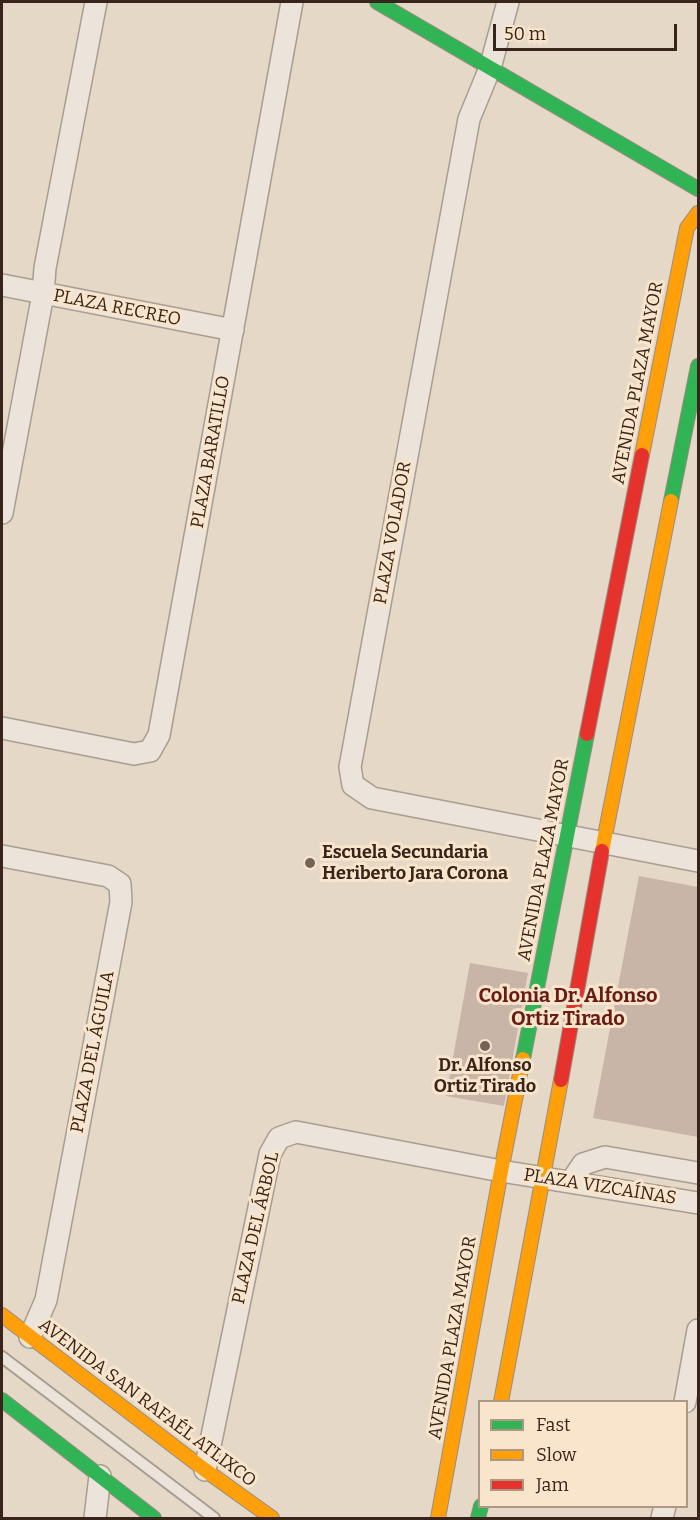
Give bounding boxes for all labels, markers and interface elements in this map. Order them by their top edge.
scale bar [496,12,680,50]
text: 50 m [504,23,546,45]
street label: AVENIDA PLAZA MAYOR [608,280,668,486]
street label: PLAZA RECREO [51,285,183,331]
street label: PLAZA BARATILLO [187,374,235,530]
street label: PLAZA VOLADOR [370,460,416,606]
street label: AVENIDA PLAZA MAYOR [514,757,574,963]
place label: Escuela Secundaria Heriberto Jara Corona [322,842,508,884]
marker: Escuela Secundaria Heriberto Jara Corona [303,856,317,870]
street label: PLAZA DEL ÁGUILA [67,969,119,1135]
district label: Colonia Dr. Alfonso Ortiz Tirado [478,984,658,1031]
marker: Dr. Alfonso Ortiz Tirado [478,1039,492,1053]
place label: Dr. Alfonso Ortiz Tirado [434,1055,536,1098]
street label: PLAZA DEL ÁRBOL [228,1150,284,1306]
street label: PLAZA VIZCAÍNAS [522,1164,678,1210]
street label: AVENIDA PLAZA MAYOR [424,1235,482,1441]
street label: AVENIDA SAN RAFAÉL ATLIXCO [34,1314,260,1492]
legend [478,1400,688,1508]
text: Fast [536,1414,571,1436]
text: Slow [536,1444,576,1466]
text: Jam [536,1474,569,1496]

